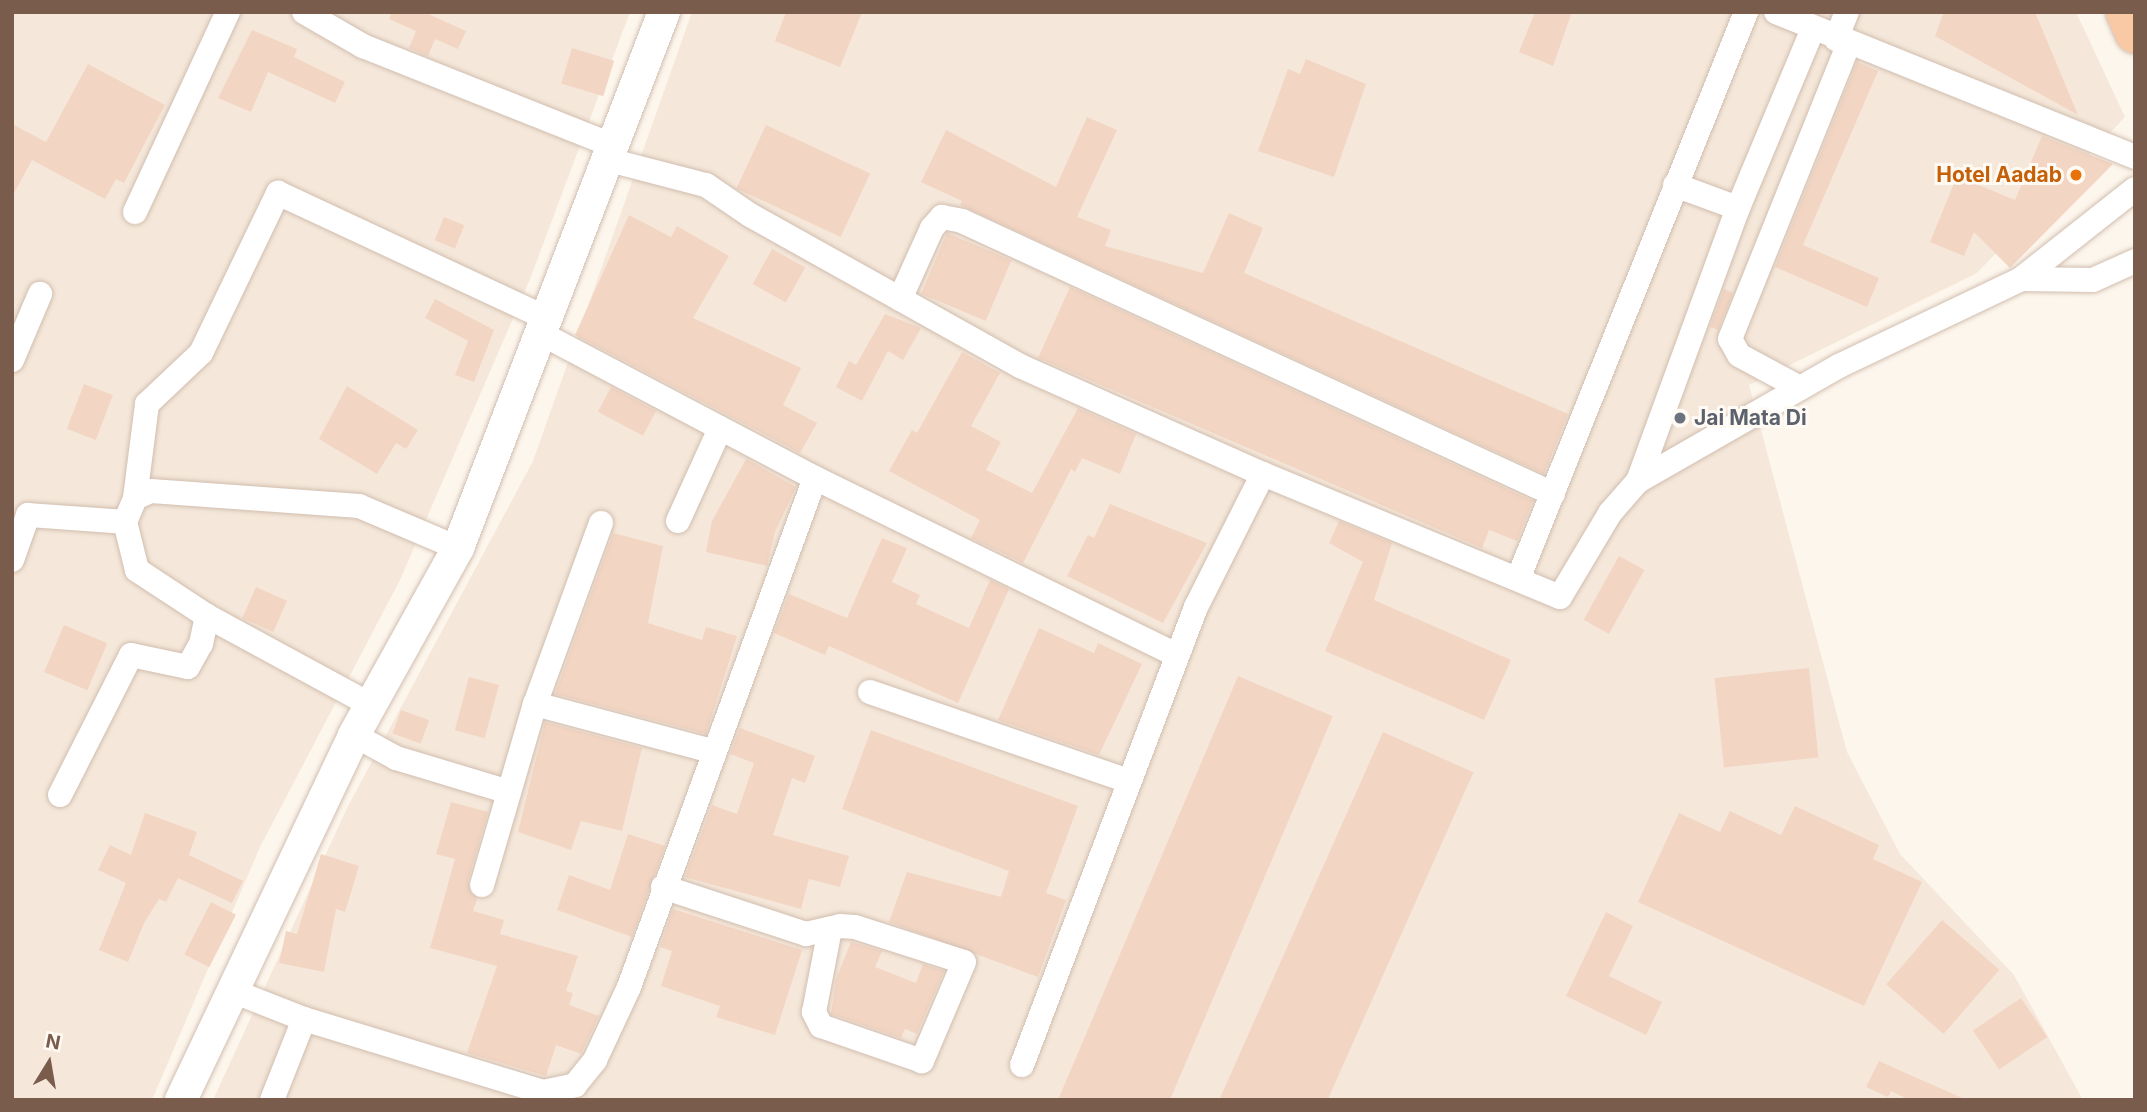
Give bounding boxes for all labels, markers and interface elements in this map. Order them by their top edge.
place label: Hotel Aadab [1936,162,2062,188]
marker: Hotel Aadab [2068,167,2084,183]
place label: Jai Mata Di [1694,405,1807,431]
marker: Jai Mata Di [1672,410,1688,426]
north arrow [14,1028,84,1098]
text: N [44,1029,62,1055]

